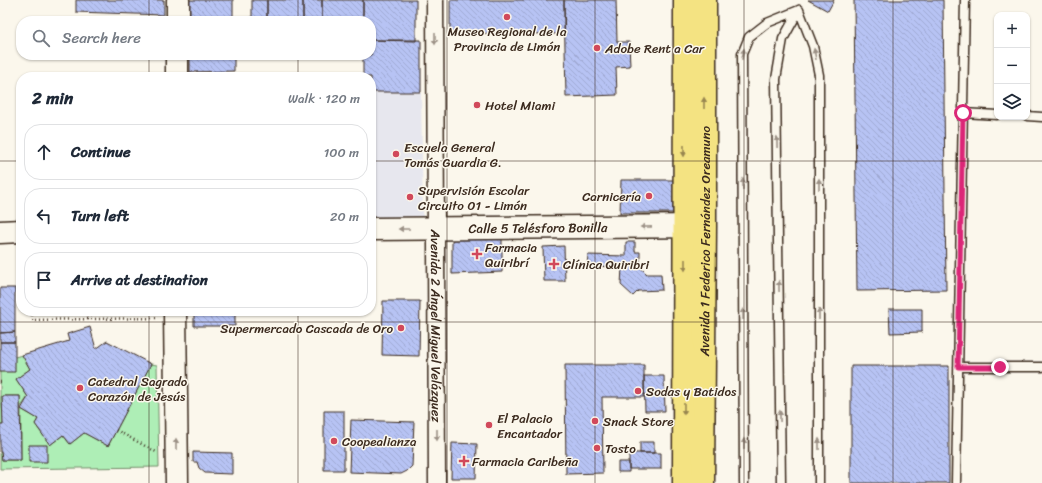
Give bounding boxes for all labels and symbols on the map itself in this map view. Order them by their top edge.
marker: Museo Regional de la Provincia de Limón [502,12,512,22]
place label: Museo Regional de la Provincia de Limón [447,20,567,58]
one-way arrow [432,33,439,45]
place label: Adobe Rent a Car [604,37,705,60]
marker: Adobe Rent a Car [592,43,602,53]
one-way arrow [741,48,747,61]
one-way arrow [812,48,818,60]
place label: Hotel Miami [485,94,555,117]
one-way arrow [701,96,707,109]
marker: Hotel Miami [472,100,482,110]
route start [954,104,972,122]
street label: Avenida 1 Federico Fernández Oreamuno [693,125,717,357]
one-way arrow [774,135,780,148]
place label: Escuela General Tomás Guardia G. [404,136,502,174]
one-way arrow [681,145,687,158]
marker: Escuela General Tomás Guardia G. [391,149,401,159]
one-way arrow [740,177,746,190]
one-way arrow [816,177,822,190]
place label: Supervisión Escolar Circuito 01 - Limón [418,179,530,217]
place label: Carnicería [582,185,641,208]
marker: Carnicería [644,191,654,201]
marker: Supervisión Escolar Circuito 01 - Limón [405,192,415,202]
street label: Calle 5 Telésforo Bonilla [468,216,608,240]
one-way arrow [639,224,652,230]
one-way arrow [397,226,410,232]
street label: Avenida 2 Ángel Miguel Velázquez [424,228,448,423]
place label: Farmacia Quiribrí [485,236,538,274]
marker: Farmacia Quiribrí [472,249,482,259]
place label: Clínica Quiribri [563,253,650,276]
marker: Clínica Quiribri [548,258,560,270]
one-way arrow [682,259,688,272]
one-way arrow [776,279,782,292]
one-way arrow [740,307,746,320]
one-way arrow [816,307,822,320]
place label: Supermercado Cascada de Oro [220,317,393,340]
marker: Supermercado Cascada de Oro [396,323,406,333]
route end [991,358,1009,376]
place label: Catedral Sagrado Corazón de Jesús [88,370,188,408]
place label: Sodas y Batidos [646,380,737,403]
marker: Catedral Sagrado Corazón de Jesús [75,383,85,393]
marker: Sodas y Batidos [633,386,643,396]
one-way arrow [681,403,687,416]
place label: El Palacio Encantador [497,407,563,445]
one-way arrow [777,409,783,422]
place label: Snack Store [603,410,674,433]
marker: Snack Store [590,416,600,426]
marker: El Palacio Encantador [484,420,494,430]
one-way arrow [434,429,440,442]
place label: Coopealianza [342,430,417,453]
marker: Coopealianza [329,436,339,446]
place label: Tosto [605,437,636,460]
one-way arrow [741,437,747,450]
one-way arrow [816,437,822,450]
one-way arrow [173,438,180,450]
marker: Tosto [592,443,602,453]
place label: Farmacia Caribeña [472,450,579,473]
marker: Farmacia Caribeña [459,456,469,466]

